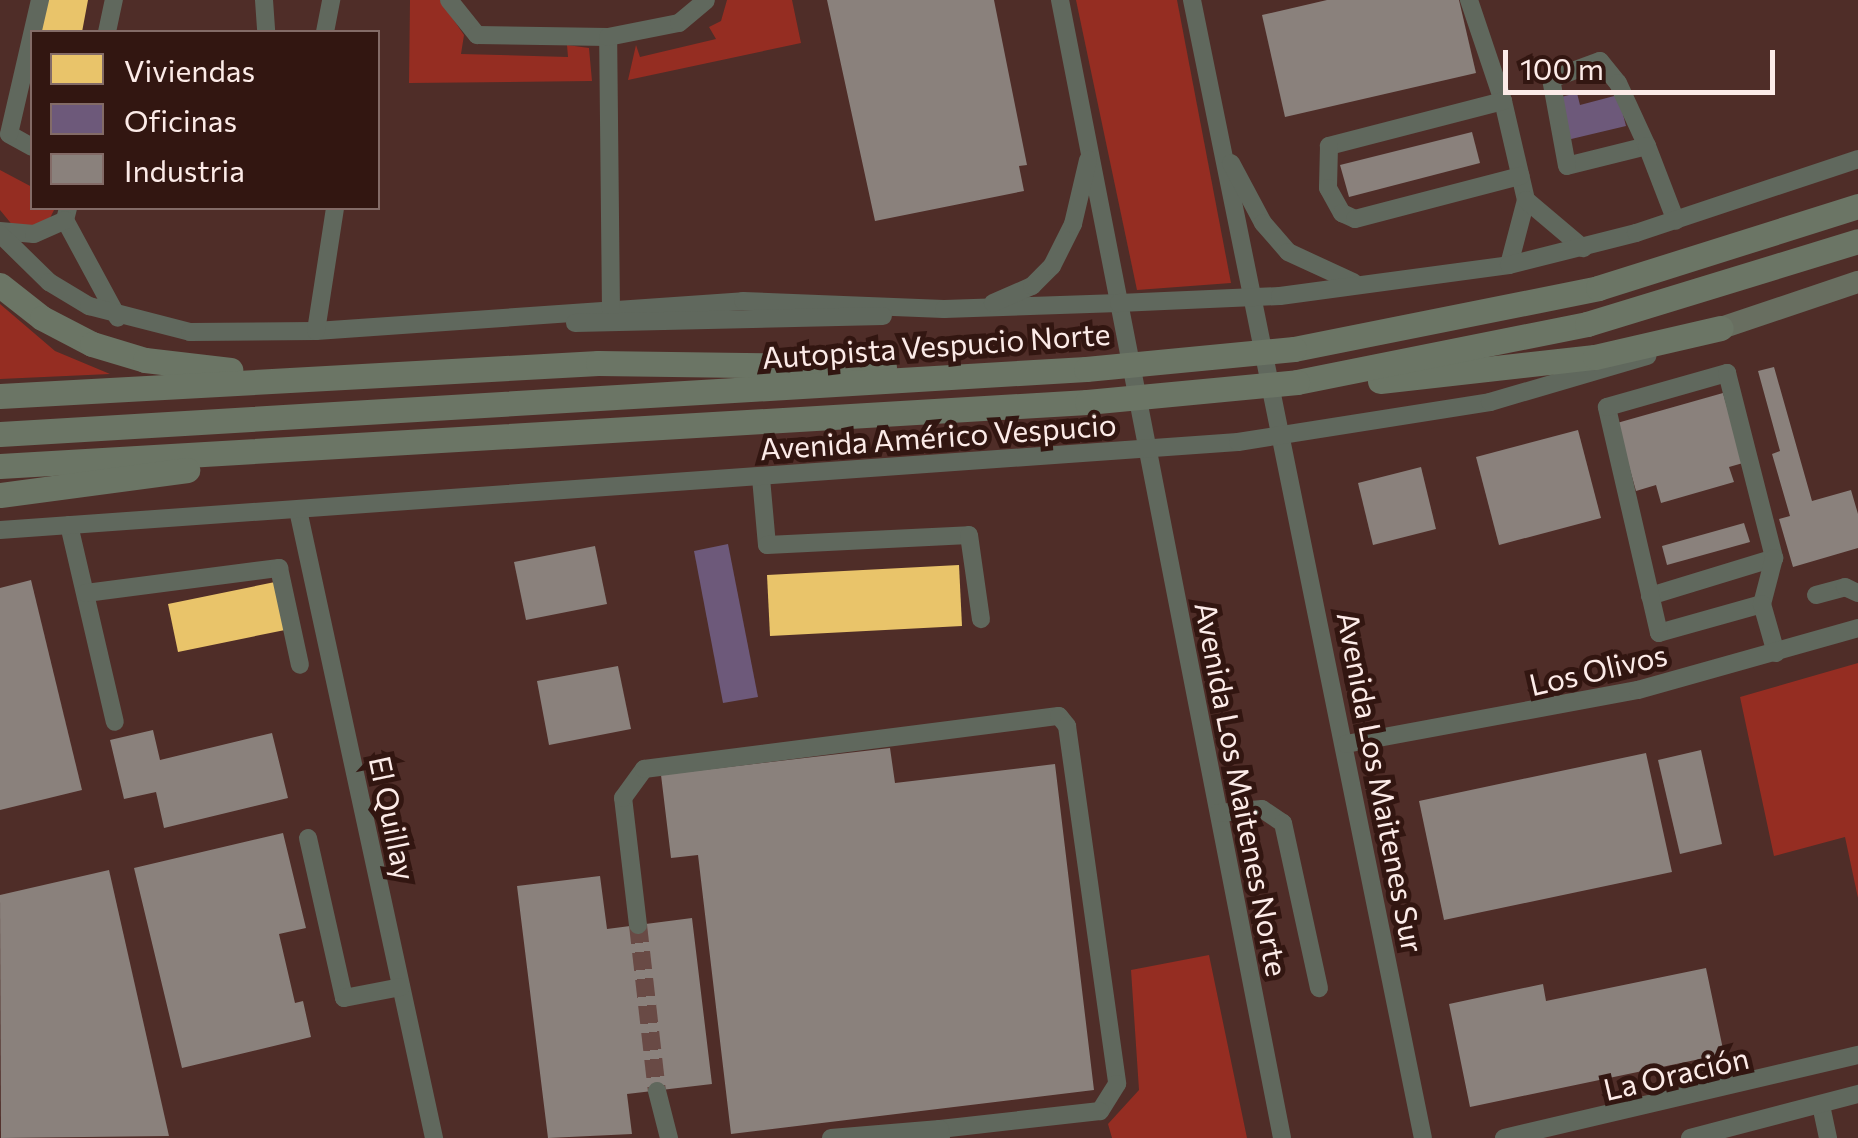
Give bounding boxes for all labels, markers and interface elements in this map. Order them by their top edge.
legend [30,30,380,210]
scale bar [1508,30,1780,92]
text: 100 m [1520,49,1604,86]
text: Viviendas [124,51,255,88]
text: Oficinas [124,101,237,138]
text: Industria [124,151,245,188]
street label: Autopista Vespucio Norte [761,315,1111,375]
street label: Avenida Américo Vespucio [758,406,1118,466]
street label: Avenida Los Maitenes Norte [1188,599,1296,979]
street label: Avenida Los Maitenes Sur [1330,608,1432,956]
street label: Los Olivos [1526,636,1670,702]
street label: El Quillay [362,753,424,883]
street label: La Oración [1600,1039,1752,1107]

